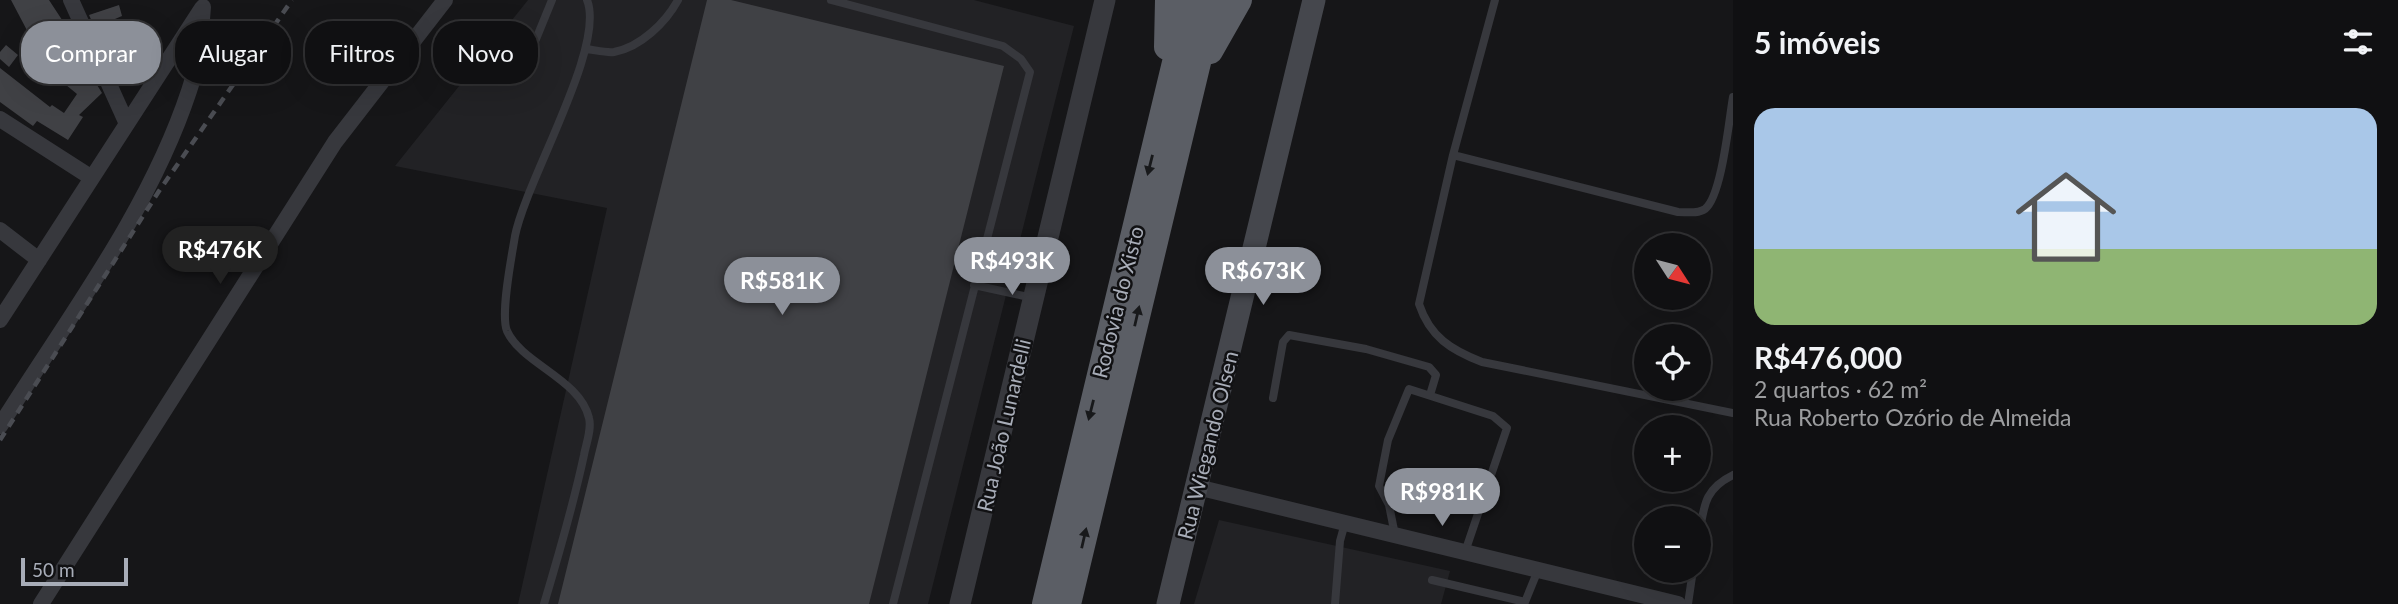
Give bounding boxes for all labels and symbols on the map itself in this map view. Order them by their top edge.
one-way arrow [1144,154,1155,176]
street label: Rodovia do Xisto [1086,223,1148,381]
pin: R$476K [163,226,277,286]
north arrow [1634,233,1712,310]
pin: R$493K [955,238,1069,297]
pin: R$673K [1206,247,1320,307]
pin: R$581K [725,258,839,317]
one-way arrow [1132,305,1143,327]
street label: Rua João Lunardelli [971,336,1035,514]
street label: Rua Wiegando Olsen [1171,348,1243,542]
one-way arrow [1086,399,1097,421]
pin: R$981K [1385,468,1499,528]
one-way arrow [1079,527,1090,549]
scale bar [21,555,128,587]

